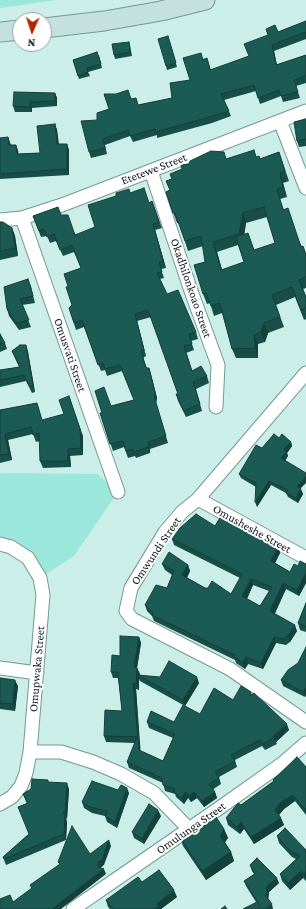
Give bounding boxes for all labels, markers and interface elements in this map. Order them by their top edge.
north arrow [12,12,52,52]
text: N [27,37,35,49]
street label: Etetewe Street [119,150,189,188]
street label: Okadhilonkoao Street [167,236,215,340]
street label: Omusvati Street [51,316,89,394]
street label: Omusheshe Street [210,502,294,556]
street label: Omwundi Street [128,514,184,588]
street label: Omupwaka Street [26,625,48,713]
street label: Omulunga Street [153,799,229,857]

